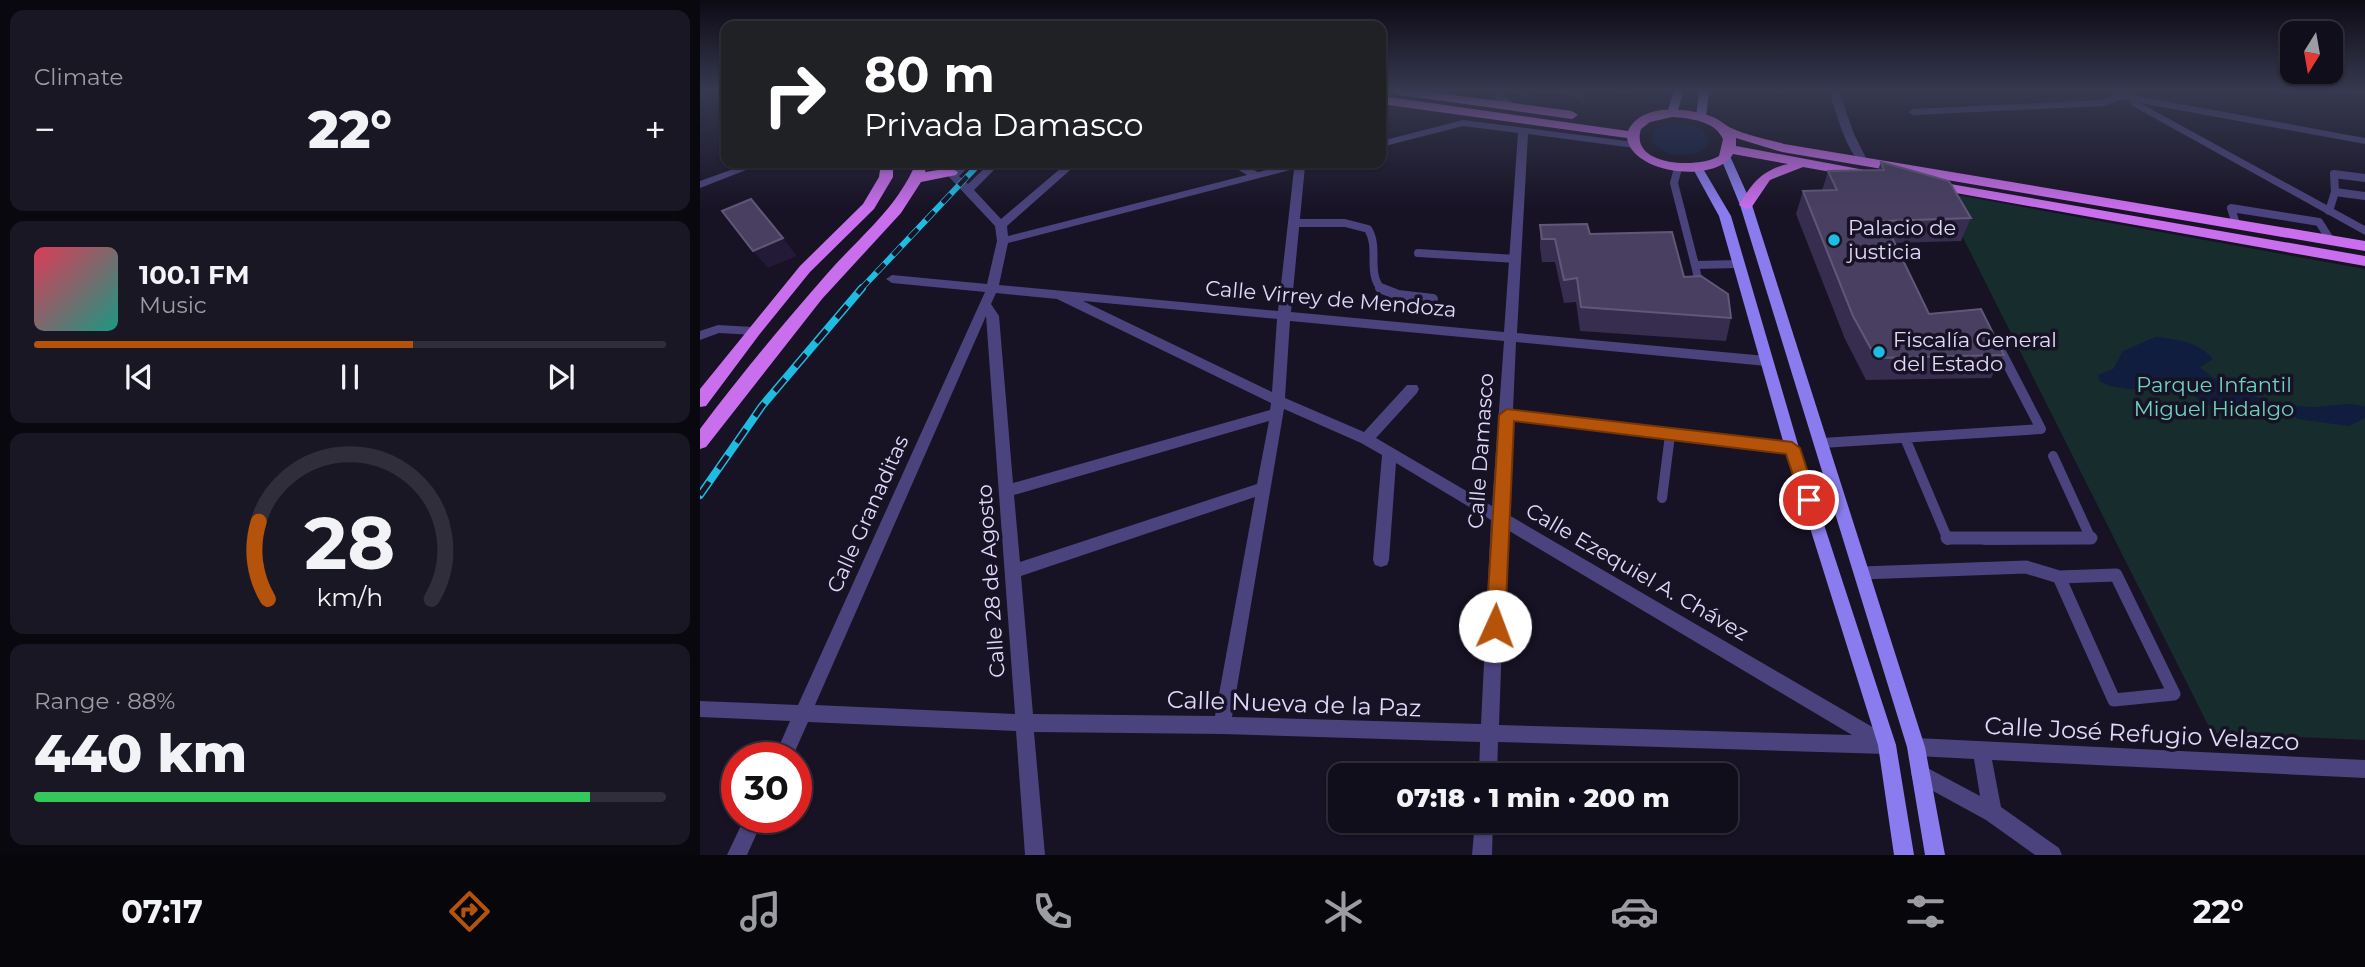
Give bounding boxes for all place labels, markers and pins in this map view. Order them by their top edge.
place label: Palacio de justicia [1846,215,1956,264]
marker: Palacio de justicia [1826,232,1842,248]
place label: Fiscalía General del Estado [1893,327,2057,376]
marker: Fiscalía General del Estado [1871,344,1887,360]
pin [1779,470,1839,530]

